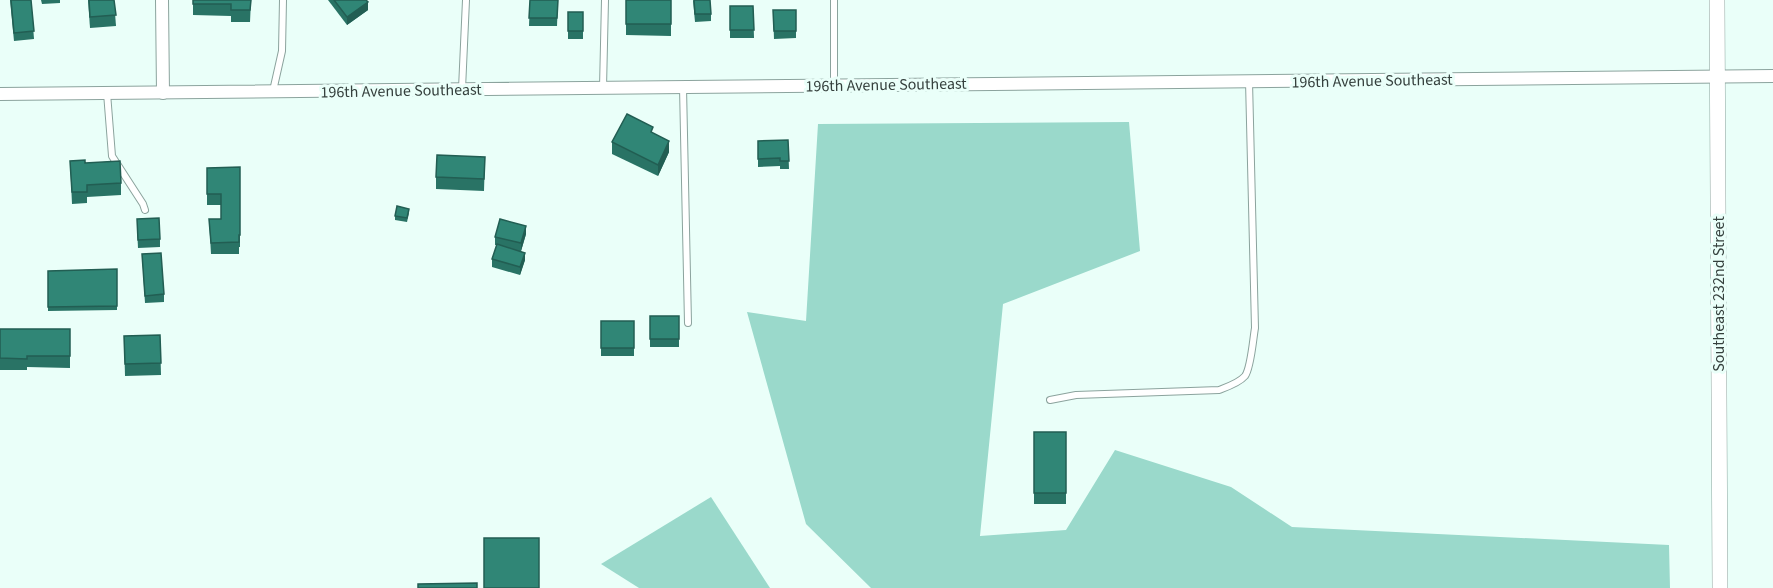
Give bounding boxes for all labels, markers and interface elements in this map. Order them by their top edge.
street label: 196th Avenue Southeast [1291,69,1453,93]
street label: 196th Avenue Southeast [805,73,967,97]
street label: 196th Avenue Southeast [320,79,482,103]
street label: Southeast 232nd Street [1708,216,1730,372]

